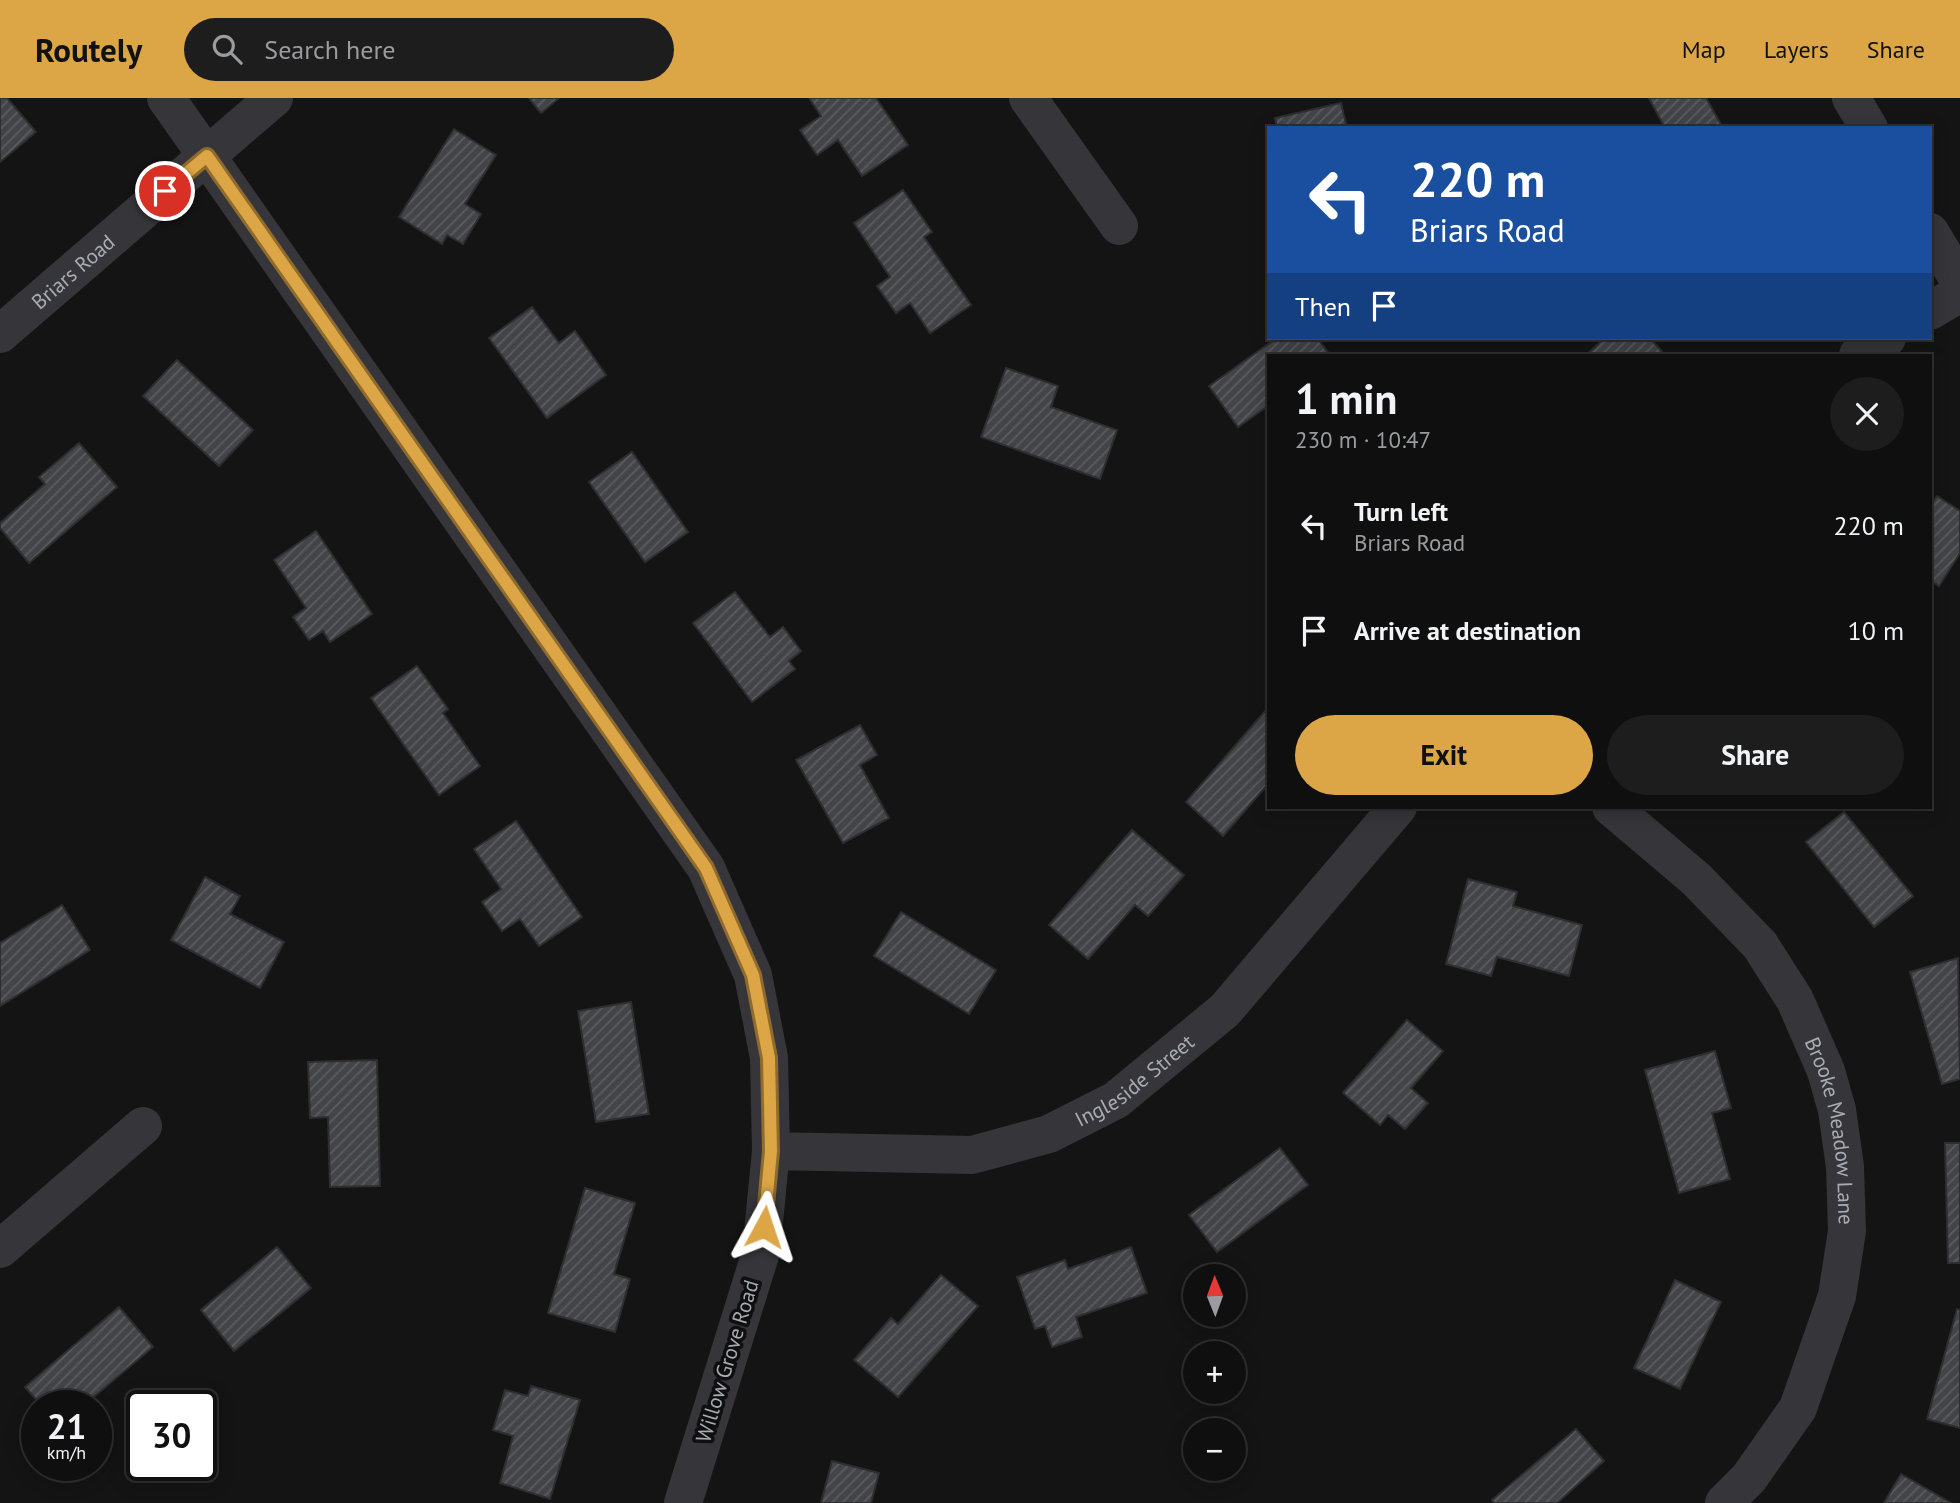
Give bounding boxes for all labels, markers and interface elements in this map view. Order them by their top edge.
search box [184,18,674,81]
text: Routely [35,28,142,71]
icon: search [208,30,246,68]
text: Search here [264,33,395,66]
text: Map [1682,34,1726,65]
text: Layers [1764,34,1829,65]
text: Share [1867,34,1925,65]
text: 220 m [1410,147,1545,211]
icon: left [1295,154,1386,245]
pin [135,161,195,221]
icon: arrive [146,172,184,210]
text: Briars Road [1410,209,1565,251]
street label: Briars Road [25,228,120,315]
icon: arrive [1365,287,1403,325]
text: Then [1295,290,1351,323]
text: 1 min [1295,371,1397,426]
button: close [1830,377,1904,451]
text: 230 m · 10:47 [1295,425,1431,454]
text: Turn left [1354,495,1448,528]
icon: left [1295,507,1333,545]
text: 220 m [1833,509,1904,542]
text: Briars Road [1354,528,1465,557]
icon: arrive [1295,612,1333,650]
text: Arrive at destination [1354,614,1581,647]
text: 10 m [1848,614,1904,647]
button: Exit [1295,715,1593,795]
button: Share [1607,715,1904,795]
street label: Ingleside Street [1070,1028,1199,1132]
street label: Brooke Meadow Lane [1799,1033,1860,1225]
position arrow [727,1190,801,1264]
north arrow [1183,1264,1246,1326]
map controls [1183,1264,1246,1481]
street label: Willow Grove Road [689,1276,765,1446]
button: + [1183,1341,1246,1404]
speed limit sign: 30 [126,1390,217,1481]
text: 21 [47,1403,86,1449]
button: − [1183,1418,1246,1481]
text: km/h [47,1441,86,1464]

